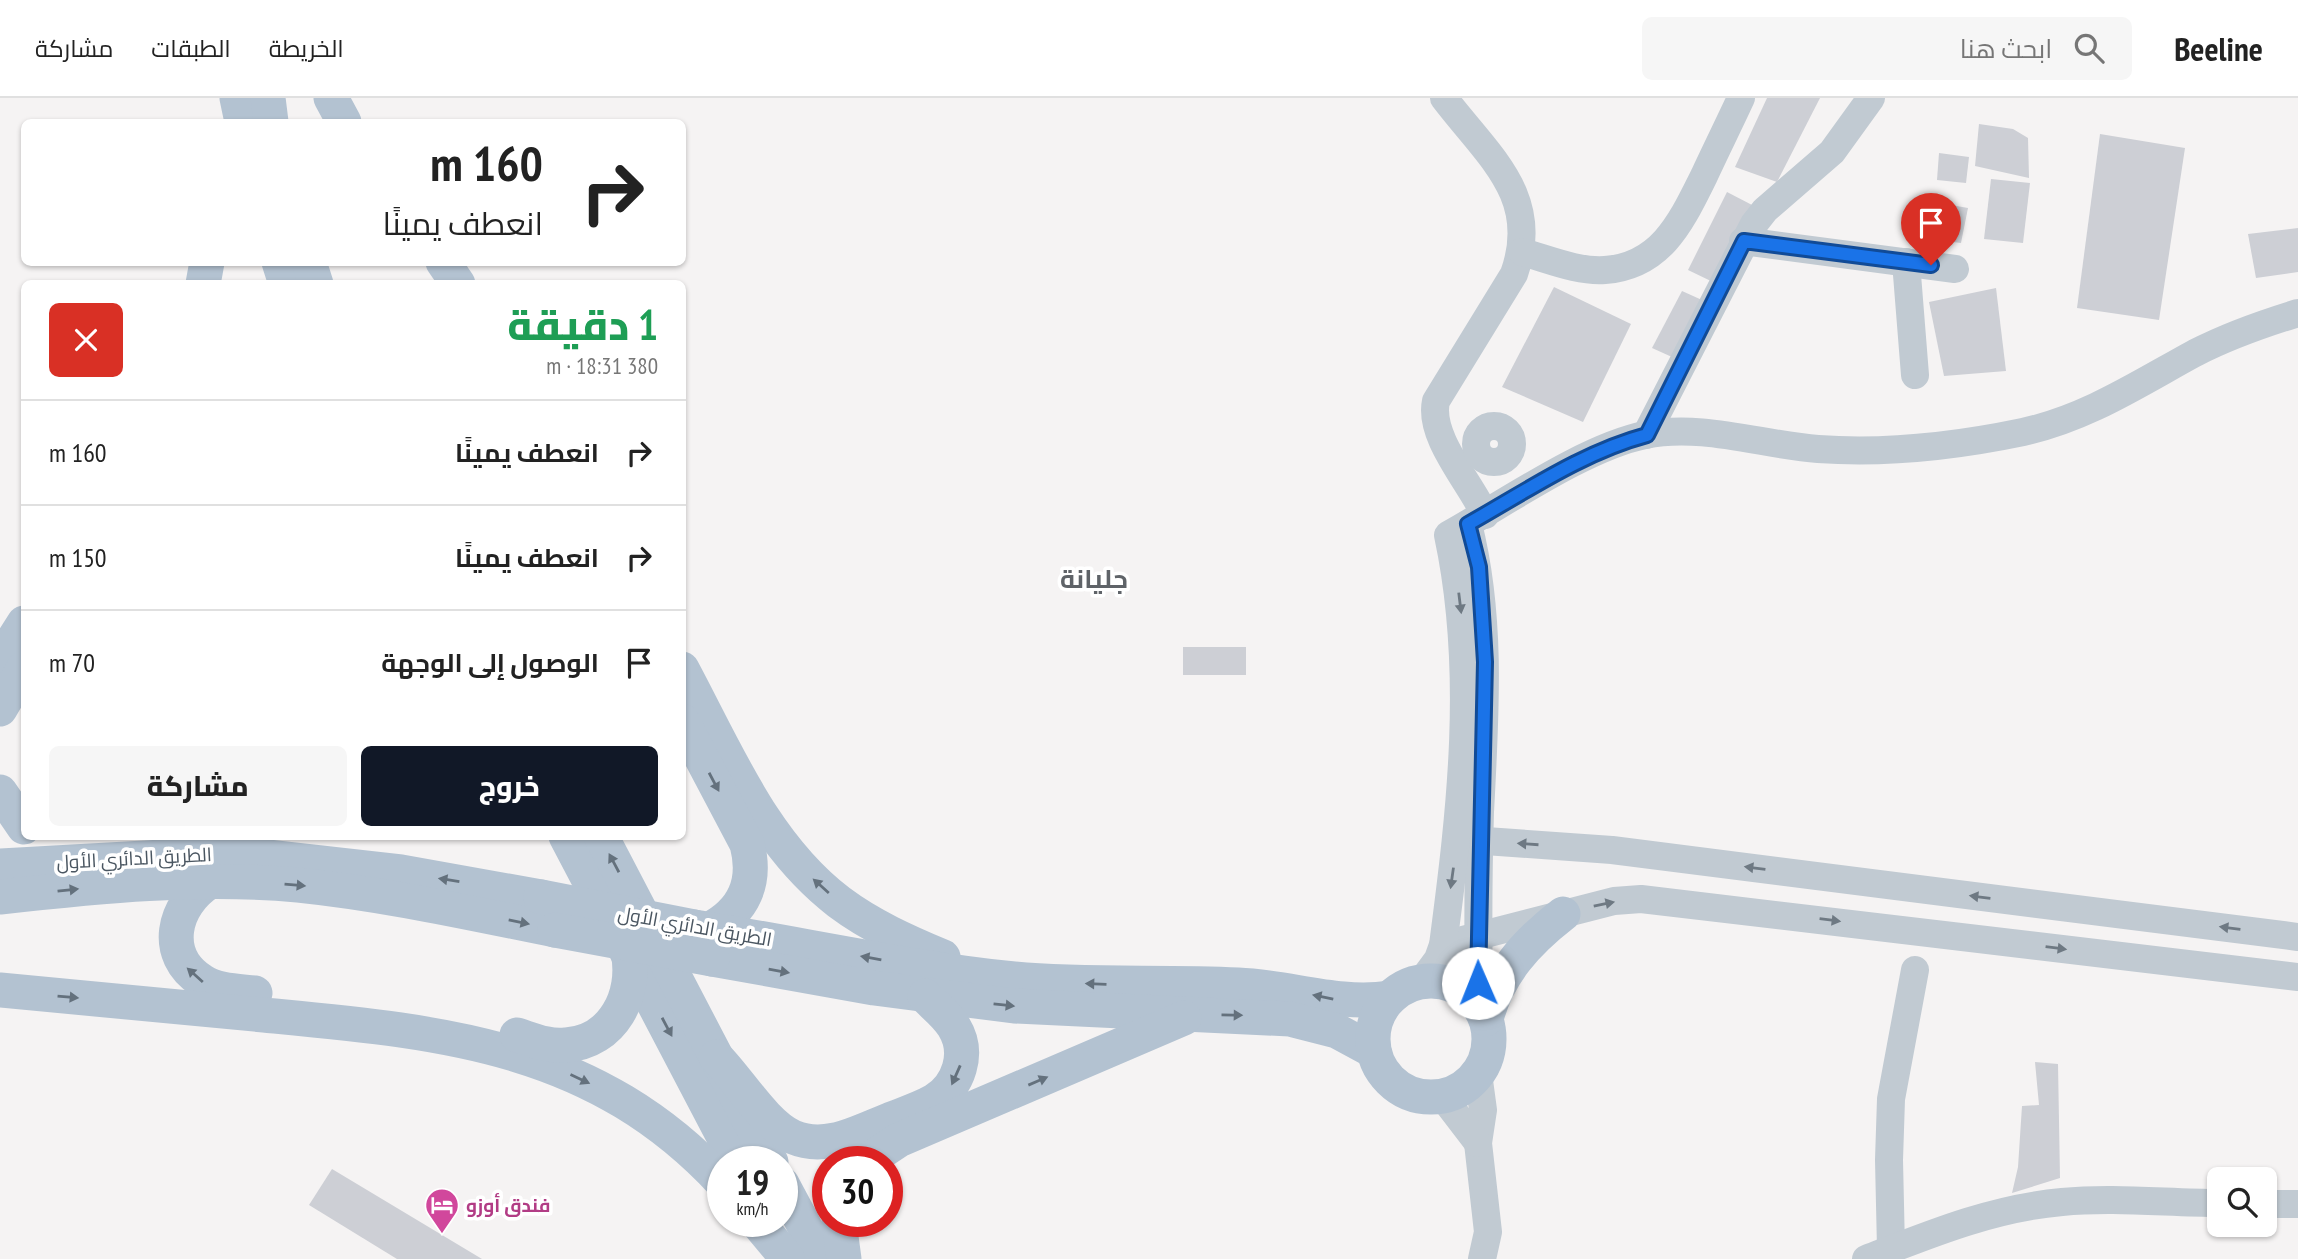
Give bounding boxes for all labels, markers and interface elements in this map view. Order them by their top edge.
search box [1642,17,2132,80]
text: Beeline [2174,27,2263,70]
icon: search [2070,29,2108,67]
text: ابحث هنا [1960,32,2052,65]
text: مشاركة [35,33,113,64]
text: الطبقات [151,33,231,64]
text: الخريطة [269,33,344,64]
text: 160 m [430,131,543,195]
icon: right [567,147,658,238]
pin [1901,193,1961,265]
text: انعطف يمينًا [383,202,543,244]
icon: arrive [1912,204,1950,242]
text: 1 دقيقة [507,297,658,352]
button: close [49,303,123,377]
text: 380 m · 18:31 [546,351,658,380]
icon: right [620,434,658,472]
text: 160 m [49,436,107,469]
text: انعطف يمينًا [455,436,599,469]
icon: right [620,539,658,577]
text: 150 m [49,541,107,574]
text: انعطف يمينًا [455,541,599,574]
district label: جليانة [1060,562,1128,595]
one-way arrow [1455,592,1466,614]
icon: arrive [620,644,658,682]
text: 70 m [49,646,95,679]
text: الوصول إلى الوجهة [381,646,599,679]
button: مشاركة [49,746,347,826]
button: خروج [361,746,658,826]
one-way arrow [709,772,720,792]
one-way arrow [1517,838,1539,849]
street label: الطريق الدائري الأول [56,842,213,877]
one-way arrow [609,853,620,873]
one-way arrow [1743,863,1765,874]
one-way arrow [1447,867,1458,889]
one-way arrow [438,874,460,885]
one-way arrow [813,878,830,894]
one-way arrow [284,880,306,891]
one-way arrow [57,884,79,895]
one-way arrow [1969,891,1991,902]
one-way arrow [1593,898,1615,909]
street label: الطريق الدائري الأول [616,901,774,954]
one-way arrow [1819,915,1841,926]
one-way arrow [508,917,530,928]
one-way arrow [2219,923,2241,934]
one-way arrow [2045,942,2067,953]
position arrow [1441,946,1515,1020]
one-way arrow [860,952,882,963]
one-way arrow [768,966,790,977]
one-way arrow [187,967,204,983]
one-way arrow [1085,978,1107,989]
one-way arrow [57,992,79,1003]
one-way arrow [1312,992,1334,1003]
one-way arrow [993,1000,1015,1011]
one-way arrow [1221,1009,1243,1020]
one-way arrow [660,1017,672,1037]
one-way arrow [950,1065,962,1085]
one-way arrow [570,1073,590,1085]
one-way arrow [1028,1075,1048,1087]
speed limit sign: 30 [812,1146,903,1237]
text: 19 [736,1159,769,1205]
map controls [2207,1167,2277,1237]
button: search [2207,1167,2277,1237]
hotel icon: فندق أوزو [423,1186,461,1235]
place label: فندق أوزو [466,1192,550,1218]
text: km/h [737,1197,768,1220]

